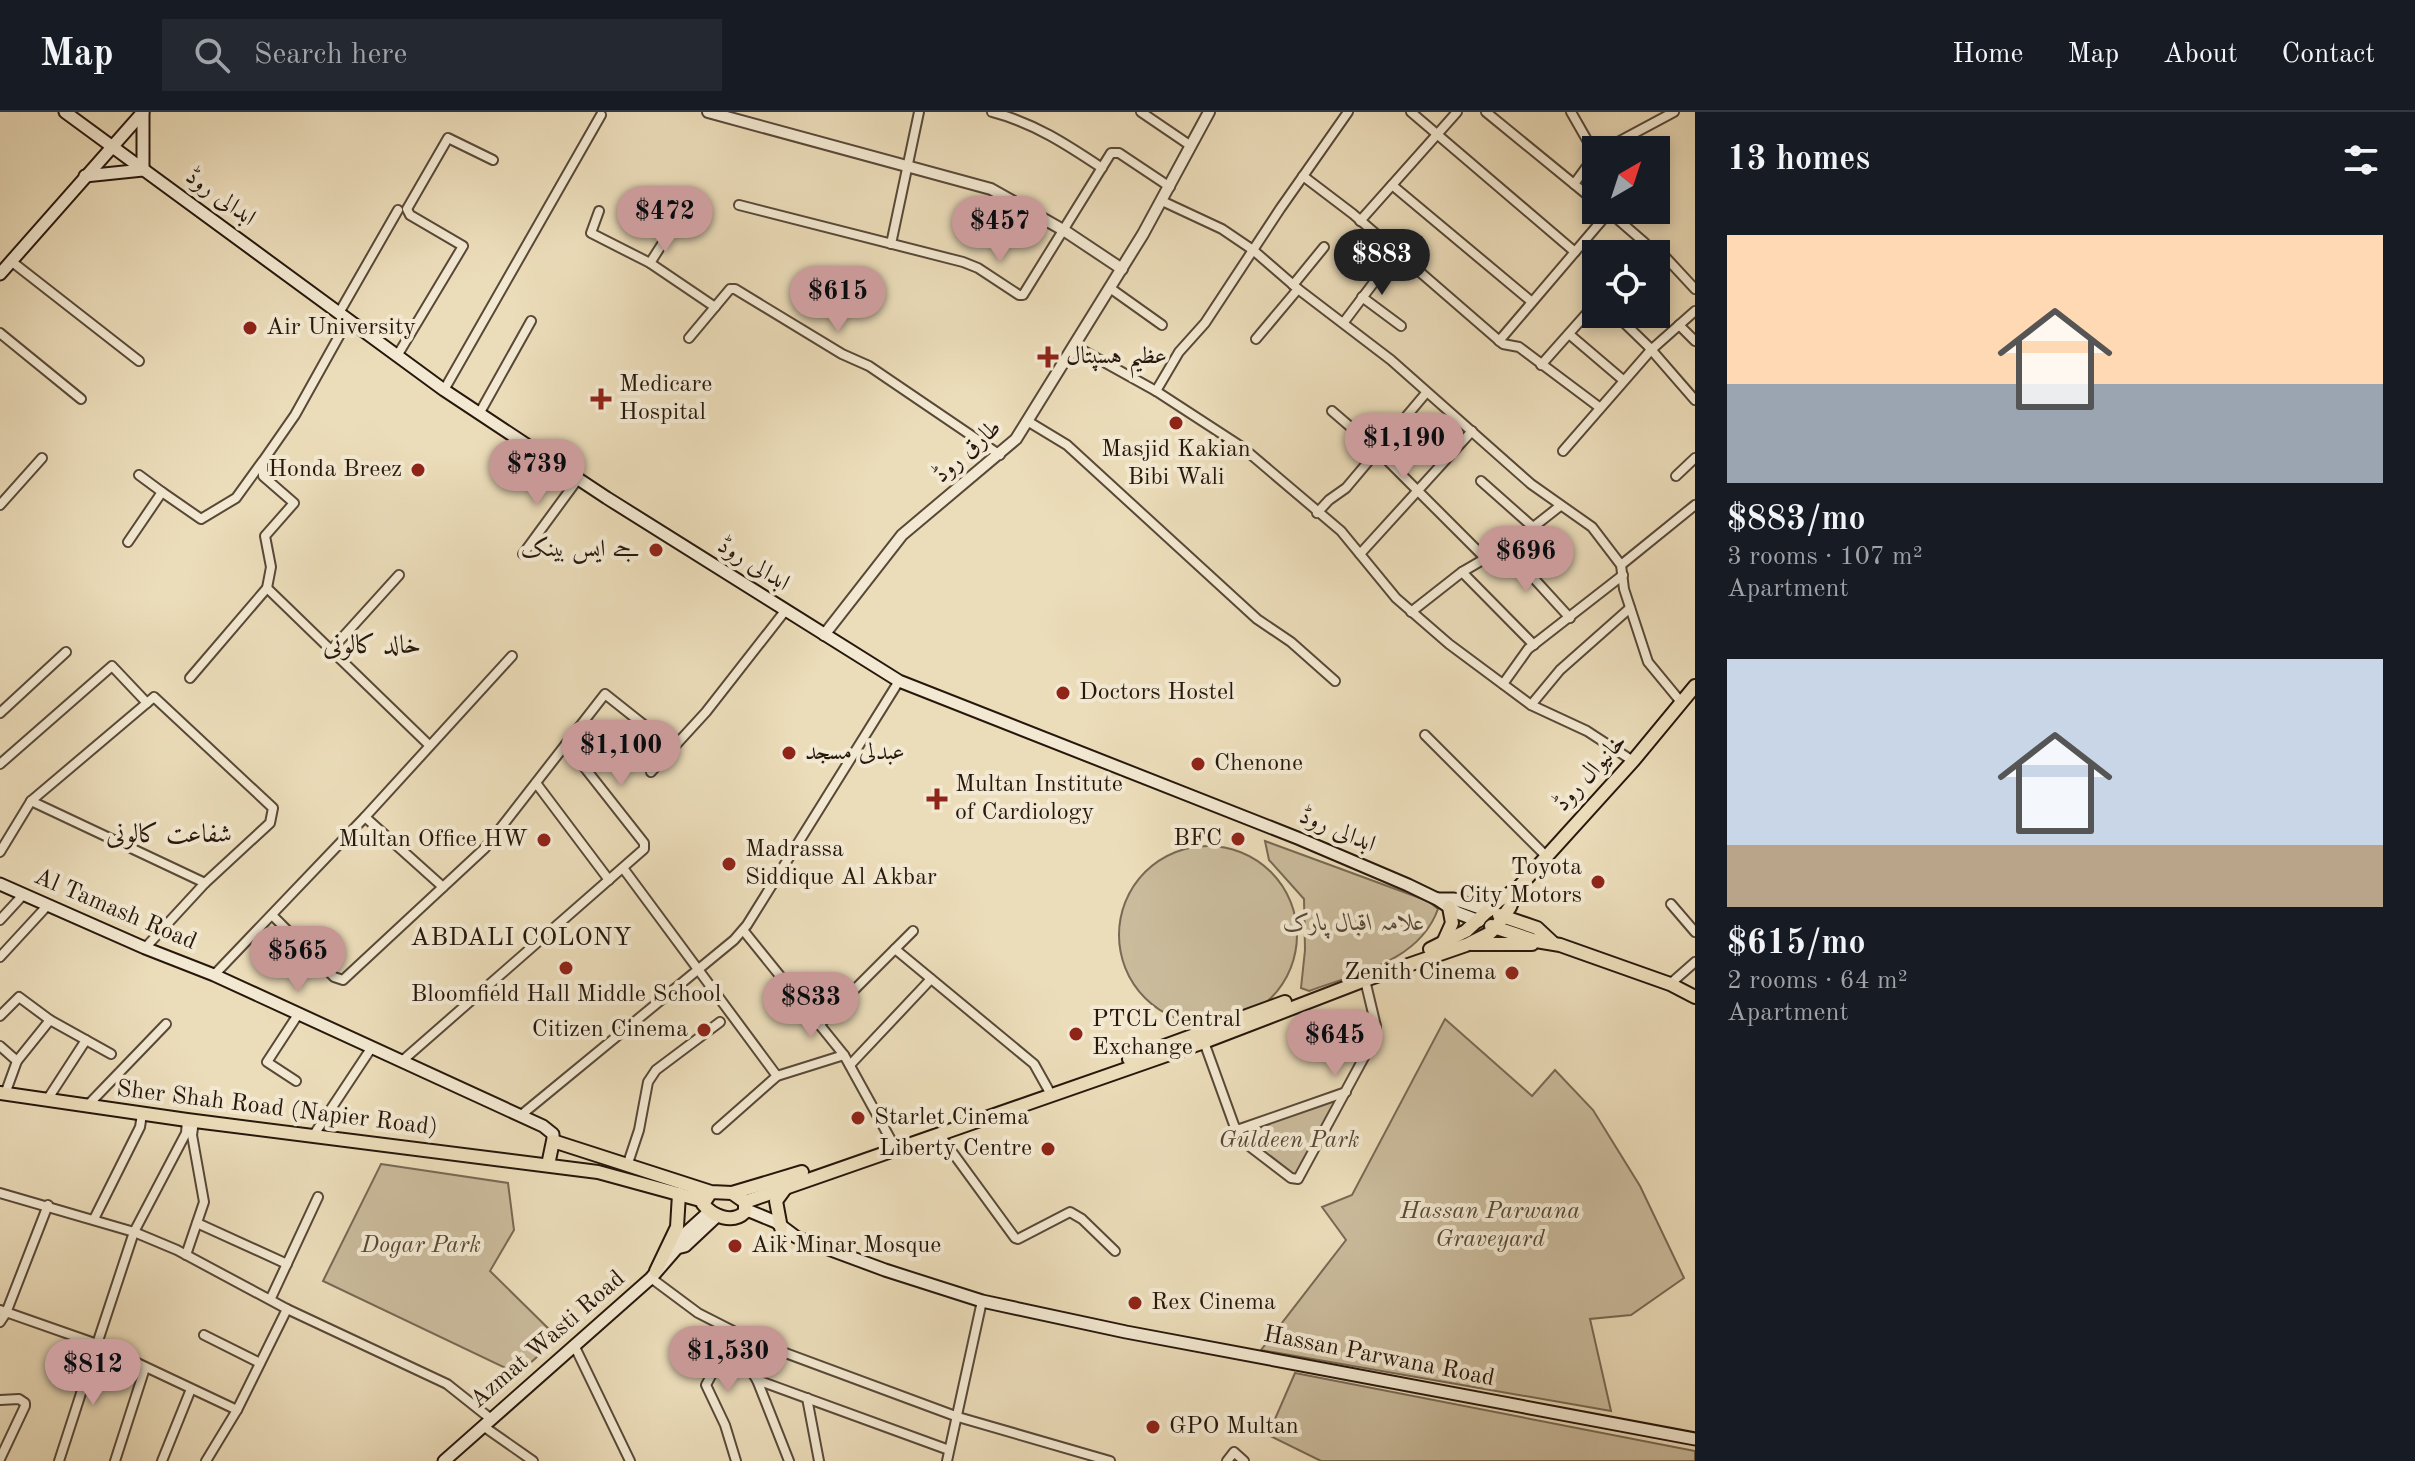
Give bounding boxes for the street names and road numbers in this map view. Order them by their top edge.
street label: ابدالی روڈ [181,162,261,231]
street label: طارق روڈ [928,413,1006,488]
street label: ابدالی روڈ [713,531,795,596]
street label: خانیوال روڈ [1548,728,1633,817]
street label: ابدالی روڈ [1296,802,1380,858]
street label: Al Tamash Road [30,865,200,955]
street label: Sher Shah Road (Napier Road) [115,1077,439,1141]
street label: Azmat Wasti Road [466,1267,630,1413]
street label: Hassan Parwana Road [1261,1323,1497,1391]

